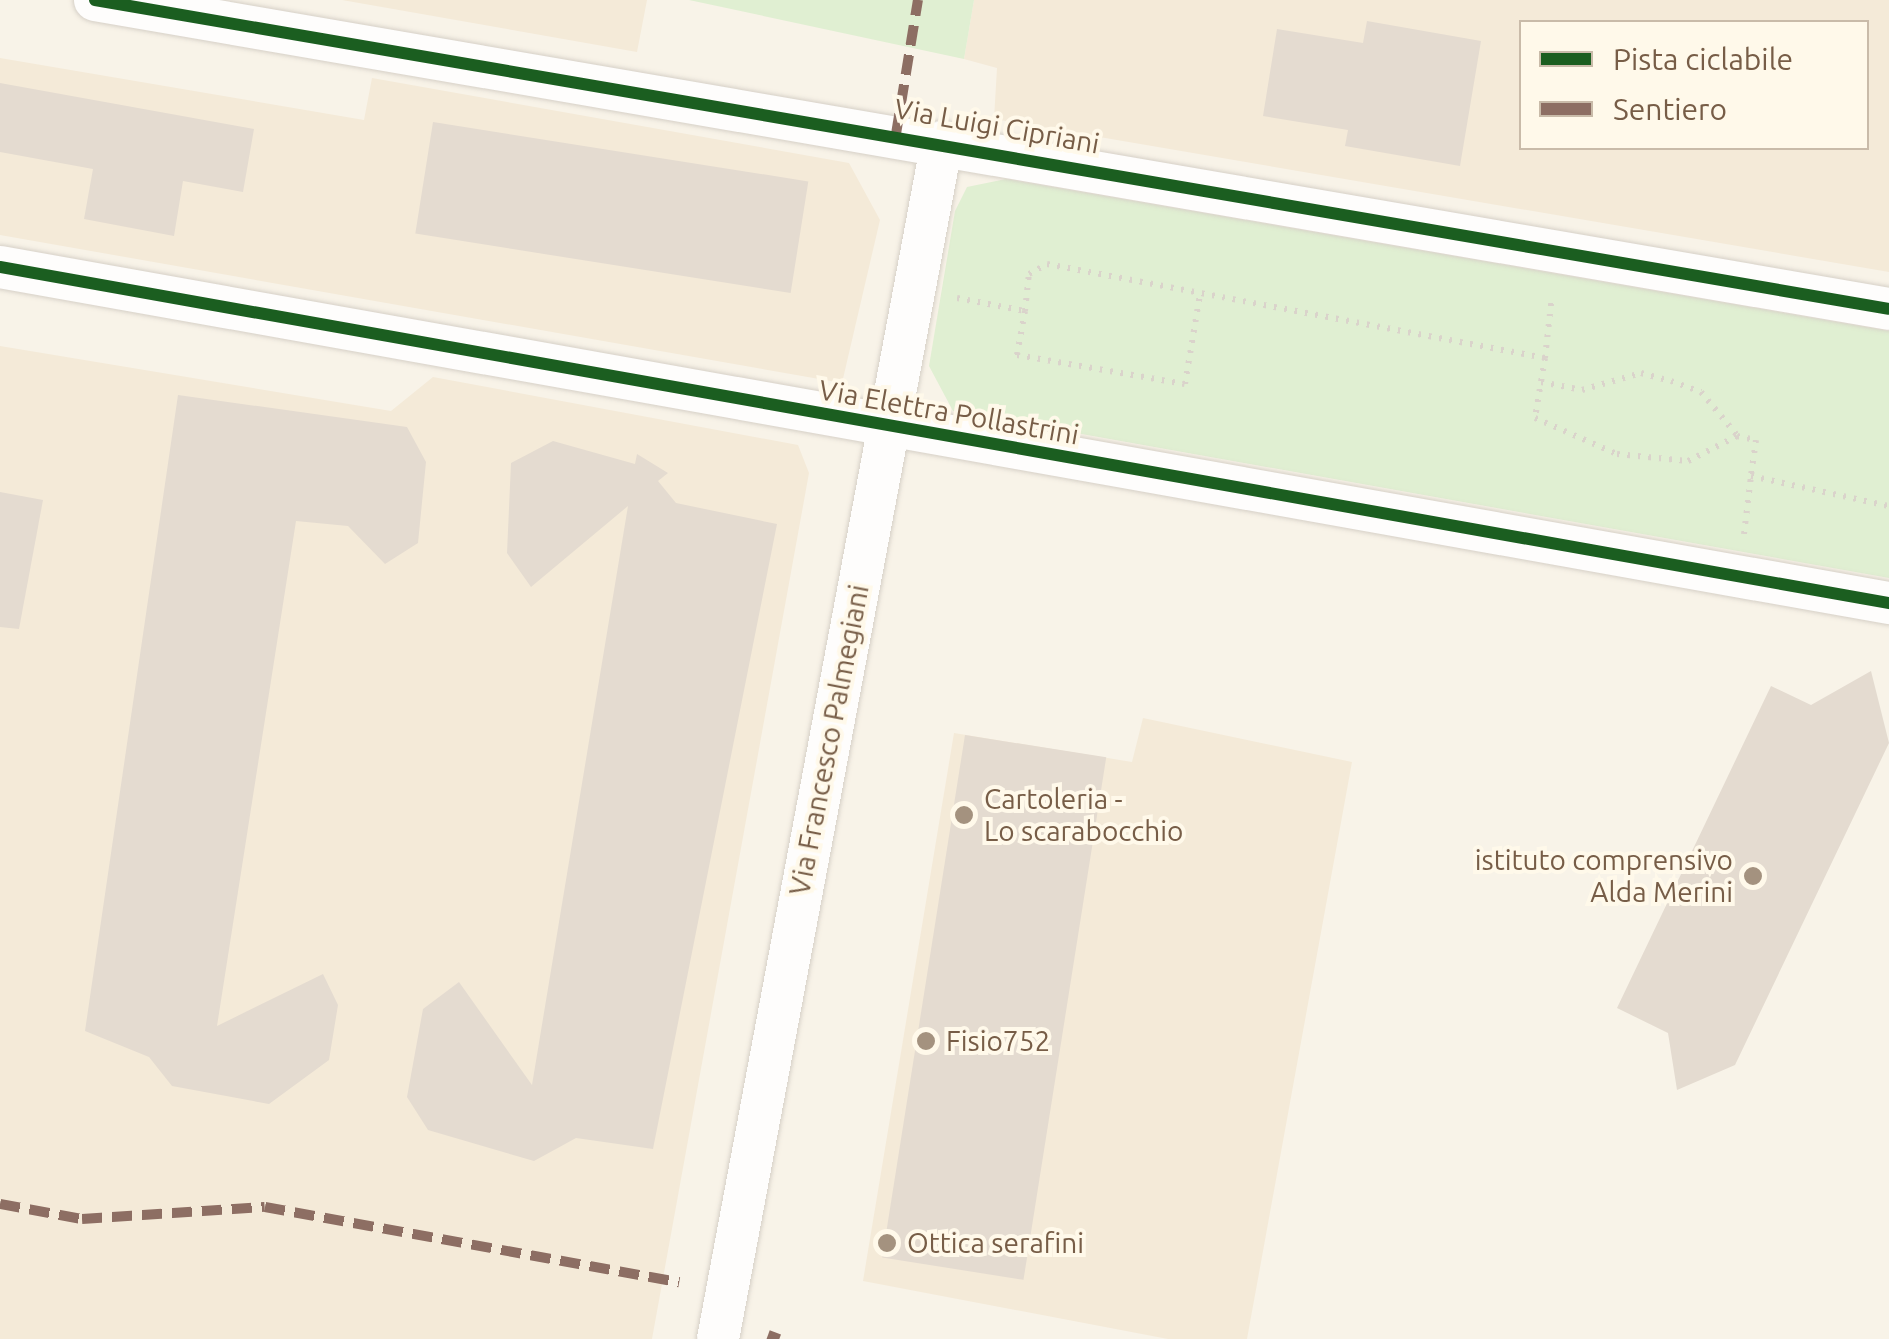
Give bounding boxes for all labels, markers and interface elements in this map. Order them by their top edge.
legend [1519,20,1869,150]
text: Pista ciclabile [1613,42,1793,76]
street label: Via Luigi Cipriani [892,91,1102,161]
text: Sentiero [1613,92,1727,126]
street label: Via Elettra Pollastrini [816,373,1082,451]
street label: Via Francesco Palmegiani [782,582,876,898]
place label: Cartoleria - Lo scarabocchio [984,782,1183,848]
marker: Cartoleria - Lo scarabocchio [953,804,975,826]
place label: istituto comprensivo Alda Merini [1475,843,1733,909]
marker: istituto comprensivo Alda Merini [1742,865,1764,887]
place label: Fisio752 [946,1024,1050,1058]
marker: Fisio752 [915,1030,937,1052]
place label: Ottica serafini [907,1226,1084,1260]
marker: Ottica serafini [876,1232,898,1254]

